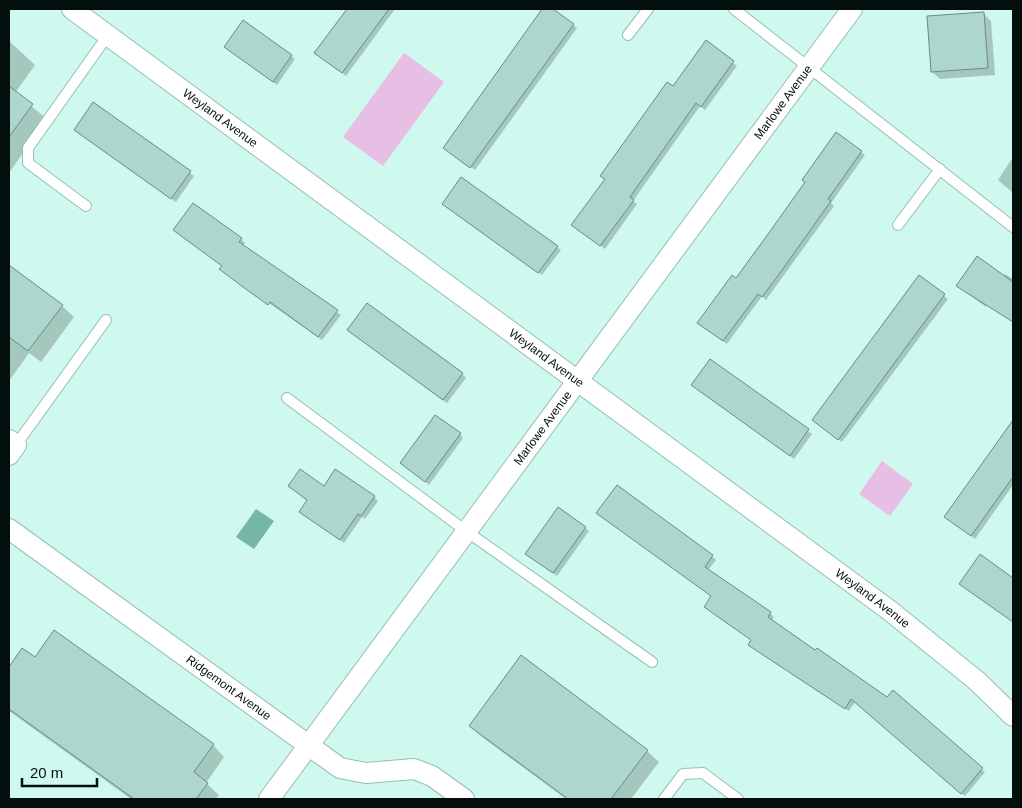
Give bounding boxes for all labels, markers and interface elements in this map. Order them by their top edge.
street label: Marlowe Avenue [751,62,815,142]
street label: Weyland Avenue [180,86,261,150]
street label: Weyland Avenue [506,326,587,390]
street label: Marlowe Avenue [511,388,575,468]
street label: Weyland Avenue [832,566,913,631]
street label: Ridgemont Avenue [184,652,274,723]
scale bar [22,756,98,788]
text: 20 m [30,764,63,781]

